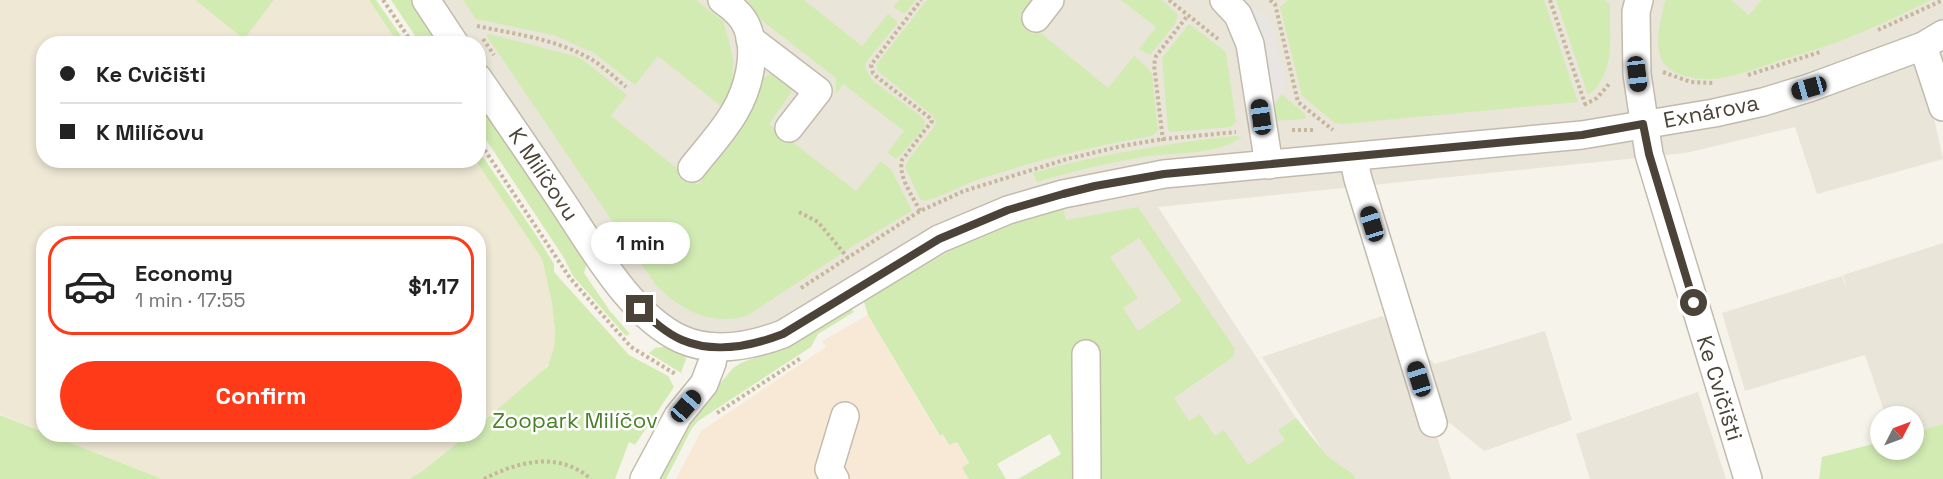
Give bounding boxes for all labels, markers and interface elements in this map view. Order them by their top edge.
car [1626,55,1648,93]
text: Ke Cvičišti [96,60,206,88]
car [1789,74,1829,102]
street label: Exnárova [1661,88,1762,134]
car [1250,98,1272,136]
text: K Milíčovu [96,118,204,146]
street label: K Milíčovu [503,122,585,226]
car [1358,204,1386,244]
callout: 1 min [590,222,690,264]
text: 1 min [616,230,665,256]
icon: car [63,259,117,313]
text: Economy [135,259,233,287]
text: $1.17 [408,272,459,300]
text: 1 min · 17:55 [135,287,246,313]
route start [1680,289,1707,316]
route end [626,295,653,322]
street label: Ke Cvičišti [1691,332,1749,444]
car [1405,359,1433,399]
button: Confirm [60,361,462,430]
car [667,387,705,425]
park label: Zoopark Milíčov [492,406,658,434]
north arrow [1870,406,1924,460]
map controls [1870,406,1924,460]

